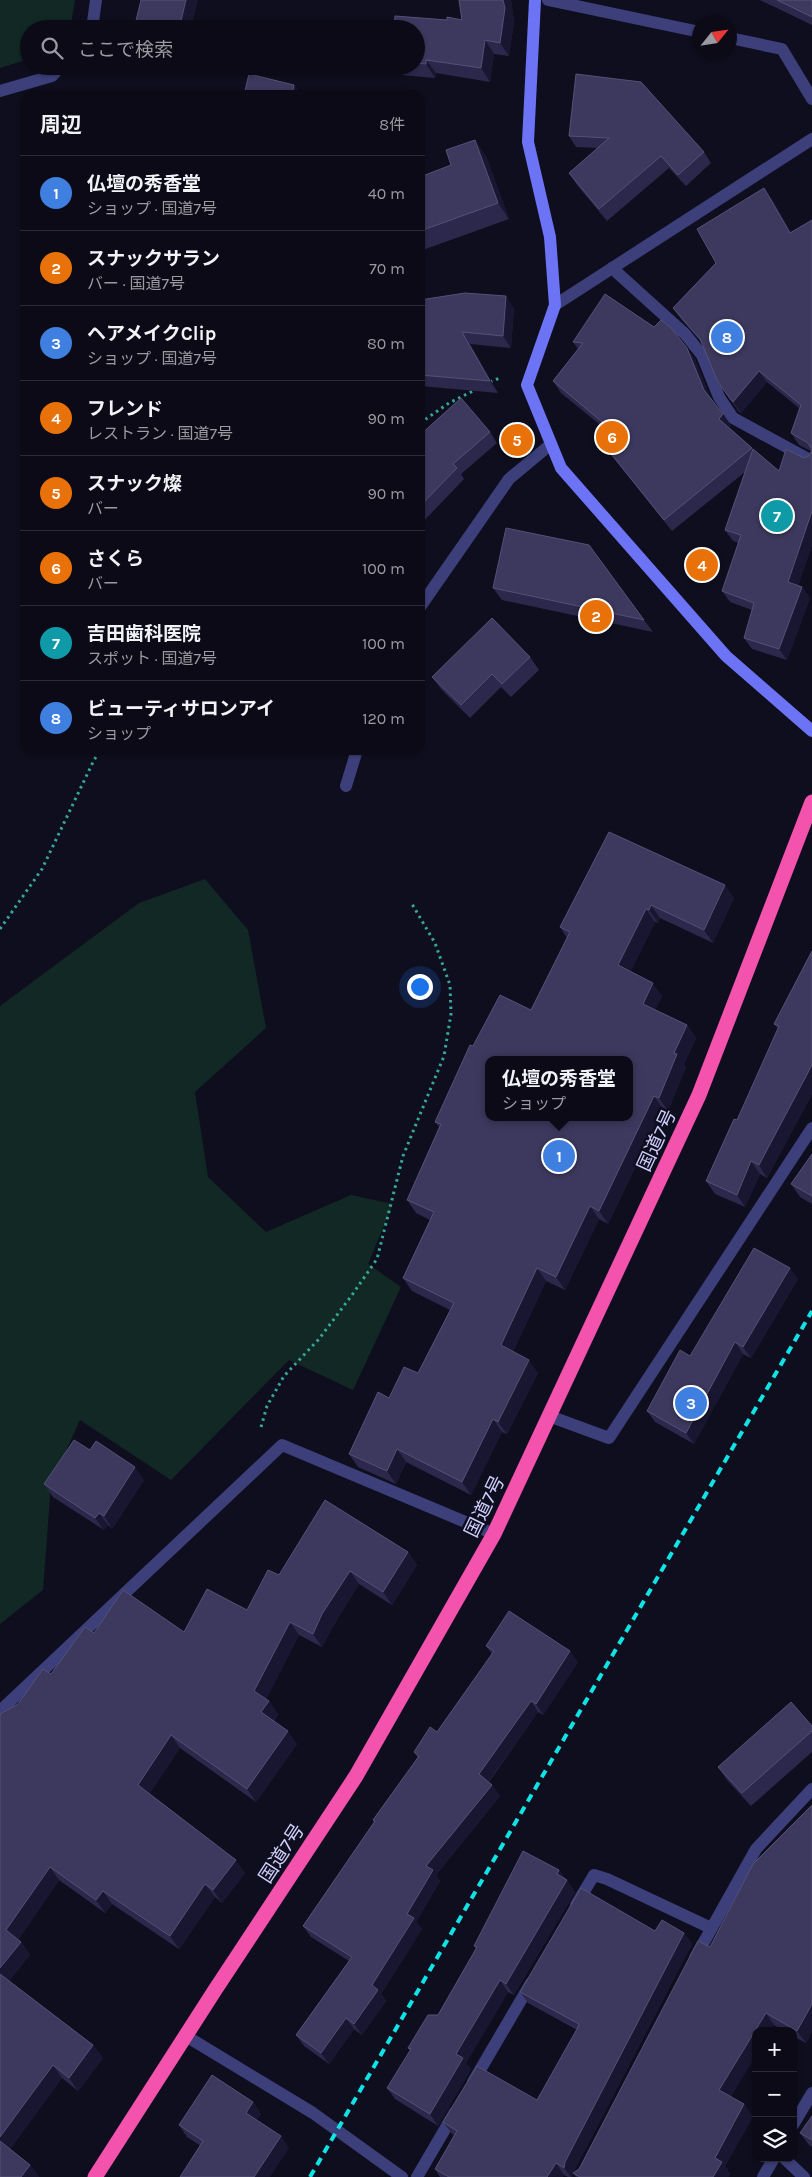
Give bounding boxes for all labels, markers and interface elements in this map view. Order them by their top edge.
north arrow [692,15,737,60]
search box [20,20,425,75]
icon: search [38,34,66,62]
text: ここで検索 [78,39,173,61]
text: 周辺 [40,113,82,137]
text: 8件 [379,115,405,134]
text: 仏壇の秀香堂 [87,173,201,195]
text: 1 [53,184,59,203]
text: 40 m [368,184,405,203]
text: ショップ · 国道7号 [87,199,217,218]
text: スナックサラン [87,248,220,270]
text: 2 [51,259,61,278]
text: 70 m [369,259,405,278]
text: バー · 国道7号 [87,274,185,293]
pin: 8 [711,318,743,356]
text: ヘアメイクClip [87,323,216,345]
text: 3 [51,334,61,353]
text: 80 m [367,334,405,353]
text: ショップ · 国道7号 [87,349,217,368]
text: フレンド [87,398,163,420]
text: 4 [51,409,61,428]
text: 90 m [367,409,405,428]
pin: 6 [596,418,628,456]
pin: 5 [501,421,533,459]
text: レストラン · 国道7号 [87,424,233,443]
text: スナック燦 [87,473,182,495]
text: 5 [51,484,61,503]
text: 90 m [367,484,405,503]
pin: 7 [761,497,793,535]
text: バー [87,499,119,518]
pin: 4 [686,546,718,584]
text: さくら [87,548,144,570]
text: 6 [51,559,61,578]
text: 100 m [362,559,405,578]
text: バー [87,574,119,593]
pin: 2 [580,597,612,635]
text: 吉田歯科医院 [87,623,201,645]
text: 7 [52,634,60,653]
text: 100 m [362,634,405,653]
text: スポット · 国道7号 [87,649,217,668]
text: ビューティサロンアイ [87,698,275,720]
text: 8 [51,709,61,728]
text: 120 m [362,709,405,728]
text: ショップ [87,724,151,743]
your location [407,974,433,1000]
popup [485,1056,633,1121]
text: 仏壇の秀香堂 [502,1068,616,1090]
text: ショップ [502,1094,566,1113]
street label: 国道7号 [633,1106,681,1175]
pin: 1 [543,1137,575,1175]
pin: 3 [675,1384,707,1422]
street label: 国道7号 [461,1472,509,1541]
street label: 国道7号 [255,1820,309,1887]
map controls [752,2027,797,2162]
button: + [752,2027,797,2072]
button: − [752,2072,797,2117]
button: layers [752,2117,797,2162]

